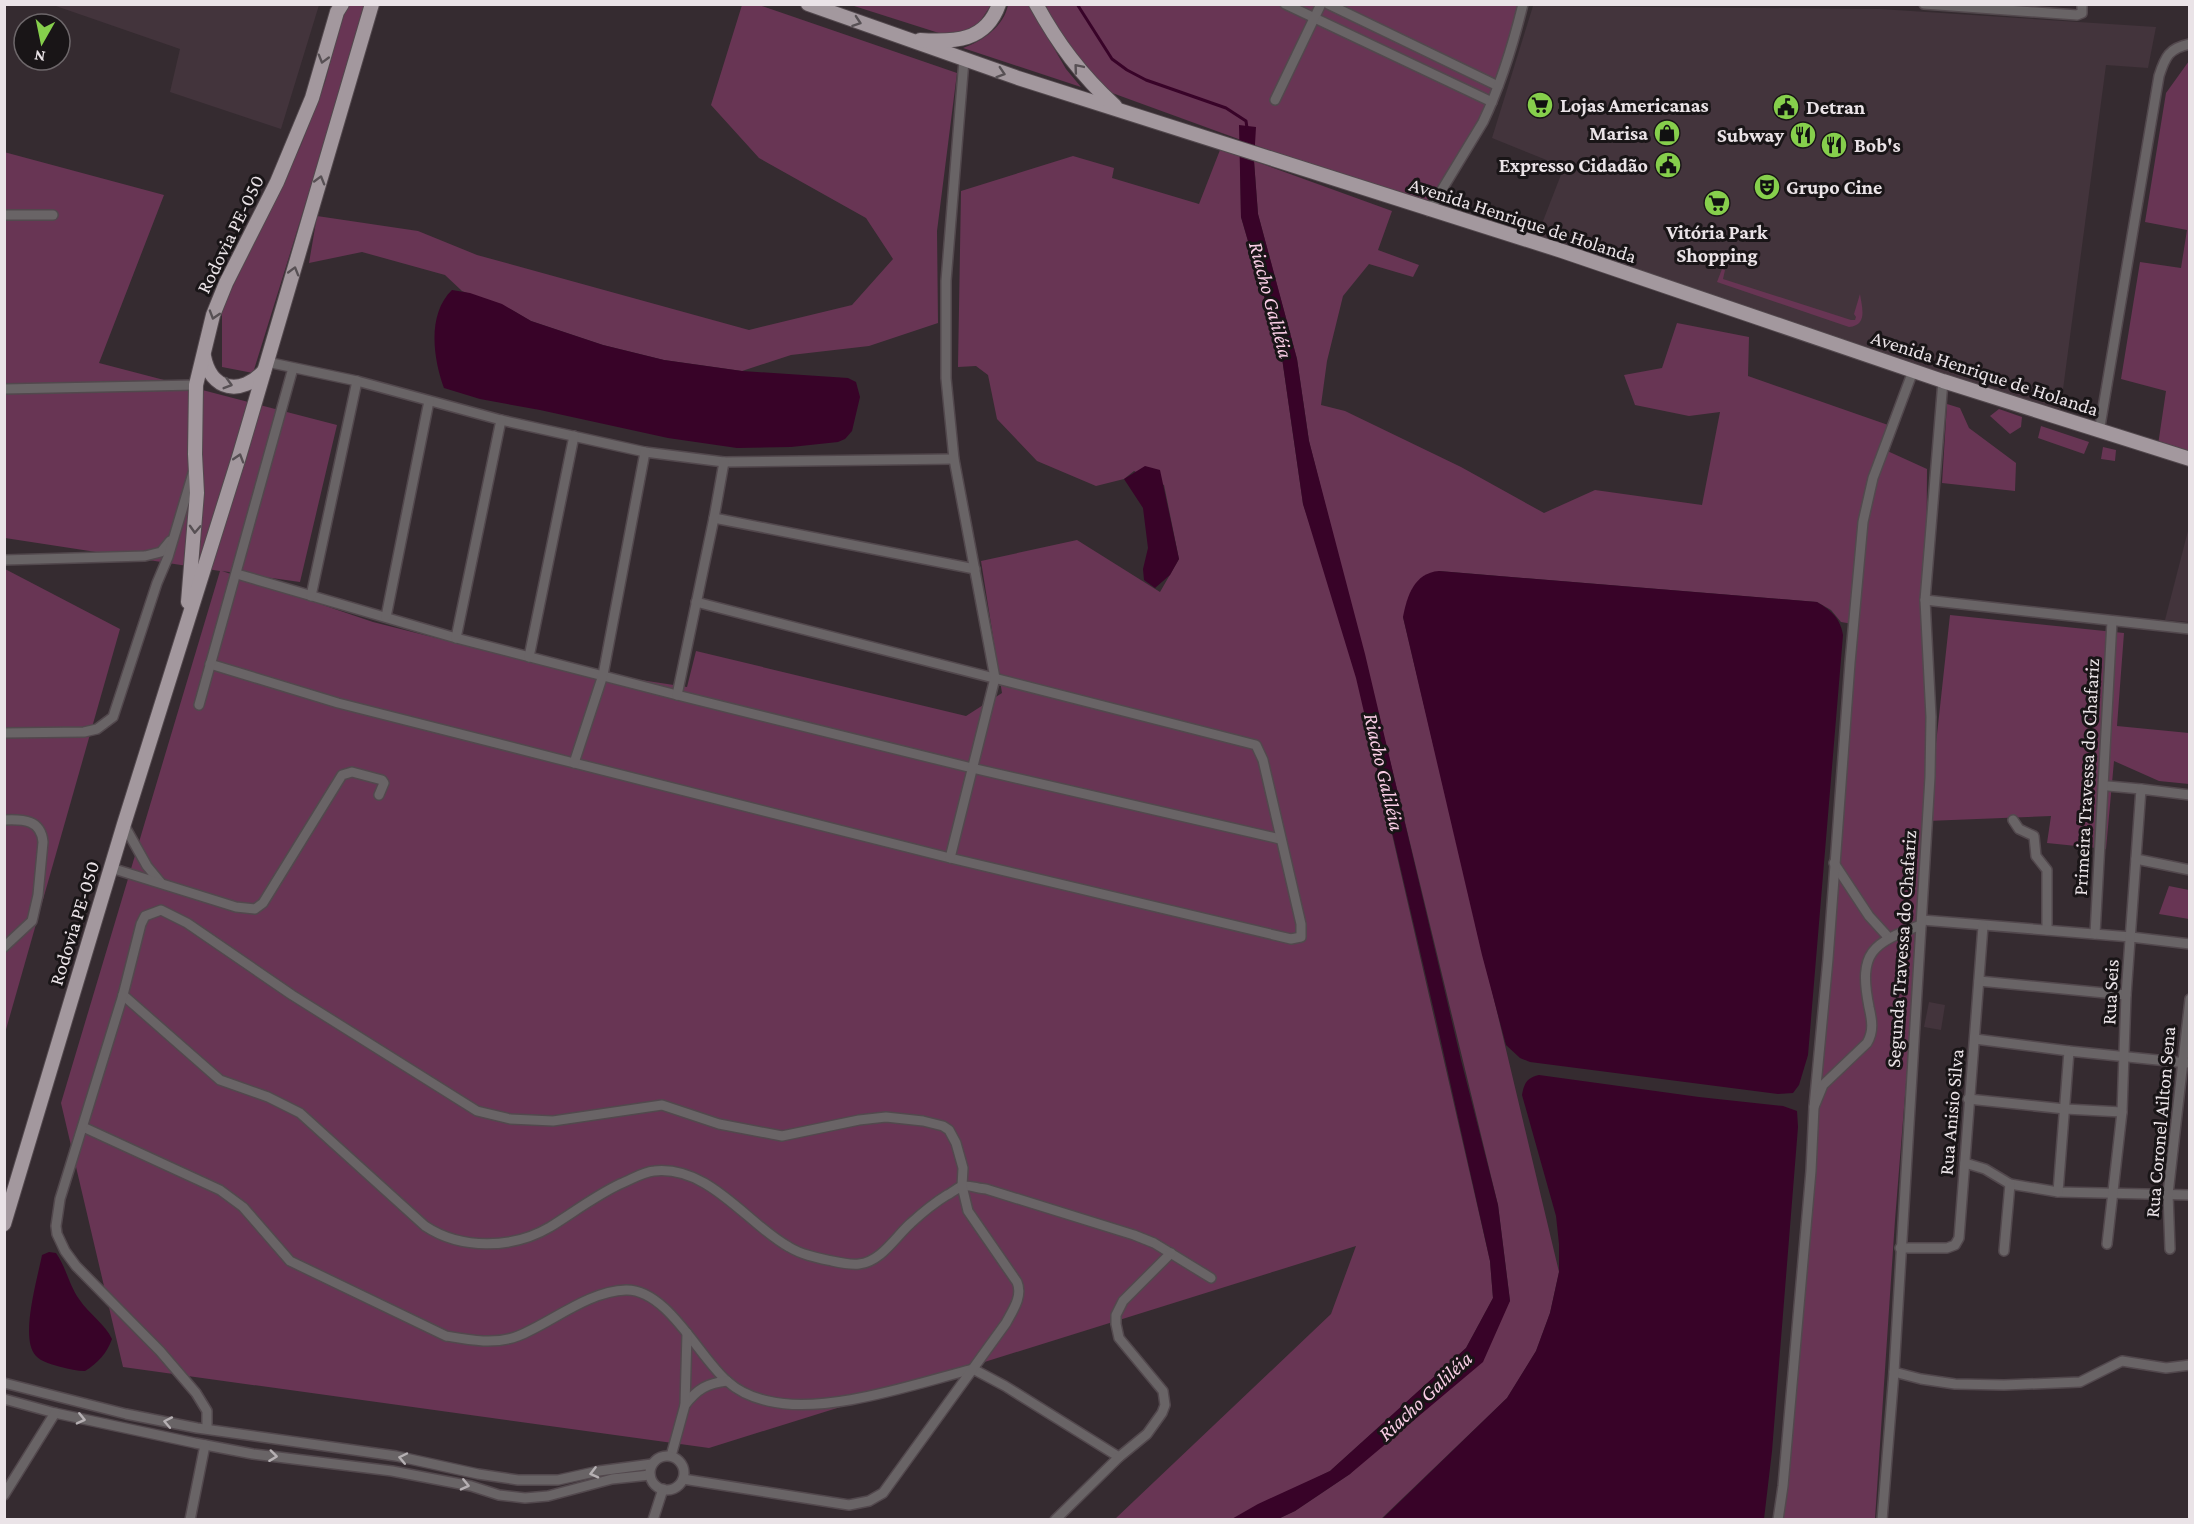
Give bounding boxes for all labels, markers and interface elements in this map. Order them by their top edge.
north arrow [12,12,72,72]
one-way arrow [851,14,862,27]
text: N [33,47,46,66]
one-way arrow [318,53,330,64]
one-way arrow [1074,64,1085,75]
one-way arrow [995,65,1006,78]
supermarket icon: Lojas Americanas [1525,90,1555,120]
public building icon: Detran [1771,92,1801,122]
place label: Lojas Americanas [1560,94,1709,117]
place label: Detran [1806,96,1866,118]
shop icon: Marisa [1652,118,1682,148]
restaurant icon: Subway [1788,120,1818,150]
place label: Marisa [1589,122,1648,144]
place label: Subway [1717,124,1784,146]
restaurant icon: Bob's [1819,130,1849,160]
place label: Bob's [1854,134,1901,156]
public building icon: Expresso Cidadão [1653,150,1683,180]
place label: Expresso Cidadão [1499,154,1648,176]
street label: Rodovia PE-050 [192,171,268,297]
theatre icon: Grupo Cine [1752,172,1782,202]
street label: Avenida Henrique de Holanda [1406,173,1639,268]
one-way arrow [313,175,325,186]
place label: Grupo Cine [1786,176,1882,198]
supermarket icon: Vitória Park Shopping [1702,188,1732,218]
place label: Vitória Park Shopping [1665,221,1769,266]
water label: Riacho Galiléia [1244,239,1298,361]
one-way arrow [287,266,299,277]
one-way arrow [209,309,221,320]
street label: Avenida Henrique de Holanda [1868,326,2101,421]
one-way arrow [222,377,233,389]
one-way arrow [232,453,244,464]
one-way arrow [188,524,201,533]
street label: Primeira Travessa do Chafariz [2069,658,2103,896]
water label: Riacho Galiléia [1359,711,1409,833]
street label: Segunda Travessa do Chafariz [1882,830,1921,1069]
street label: Rodovia PE-050 [45,858,103,988]
street label: Rua Seis [2097,958,2123,1025]
street label: Rua Coronel Ailton Sena [2141,1025,2179,1219]
street label: Rua Anisio Silva [1935,1048,1967,1176]
water label: Riacho Galiléia [1373,1346,1477,1446]
one-way arrow [76,1412,86,1425]
one-way arrow [164,1416,174,1429]
one-way arrow [268,1450,277,1462]
one-way arrow [398,1452,408,1465]
one-way arrow [590,1465,600,1478]
one-way arrow [460,1478,470,1491]

